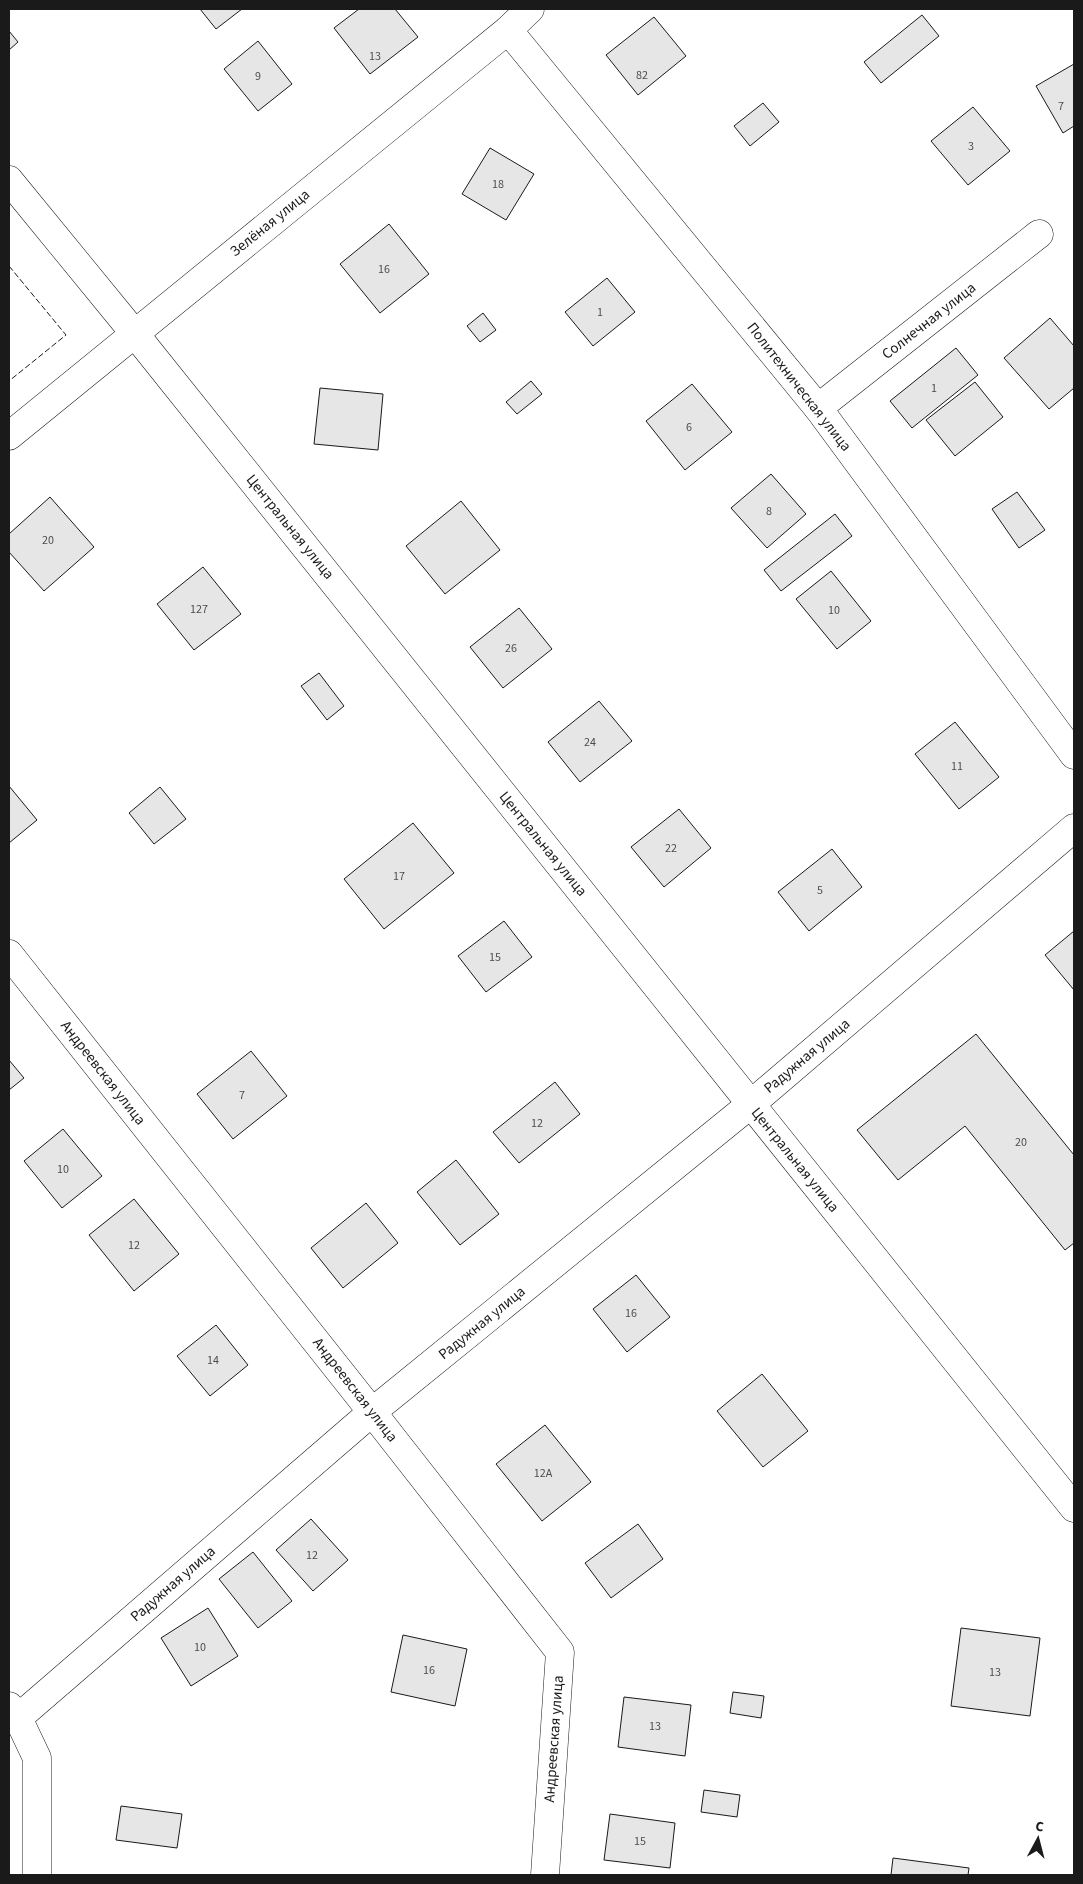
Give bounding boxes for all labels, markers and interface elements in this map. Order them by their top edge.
house number: 13 [369,48,381,65]
house number: 82 [636,67,648,84]
house number: 9 [255,68,261,85]
house number: 7 [1058,98,1064,115]
house number: 3 [968,138,974,155]
house number: 18 [492,176,504,193]
street label: Зелёная улица [226,184,314,262]
house number: 16 [378,261,390,278]
street label: Солнечная улица [878,278,980,364]
house number: 1 [597,304,603,321]
street label: Политехническая улица [742,318,856,456]
house number: 1 [931,380,937,397]
house number: 6 [686,419,692,436]
street label: Центральная улица [241,470,339,584]
house number: 8 [766,503,772,520]
house number: 20 [42,532,54,549]
house number: 127 [190,601,208,618]
house number: 10 [828,602,840,619]
house number: 26 [505,640,517,657]
house number: 24 [584,734,596,751]
house number: 11 [951,758,963,775]
street label: Центральная улица [494,787,592,901]
house number: 22 [665,840,677,857]
house number: 17 [393,868,405,885]
house number: 5 [817,882,823,899]
house number: 15 [489,949,501,966]
street label: Радужная улица [759,1014,855,1098]
street label: Андреевская улица [56,1016,150,1130]
house number: 7 [239,1087,245,1104]
street label: Центральная улица [746,1103,844,1217]
house number: 12 [531,1115,543,1132]
house number: 20 [1015,1134,1027,1151]
house number: 10 [57,1161,69,1178]
house number: 12 [128,1237,140,1254]
street label: Радужная улица [434,1281,530,1365]
house number: 16 [625,1305,637,1322]
street label: Андреевская улица [308,1333,402,1447]
house number: 14 [207,1352,219,1369]
house number: 12А [534,1465,553,1482]
street label: Радужная улица [126,1541,220,1627]
house number: 12 [306,1547,318,1564]
house number: 10 [194,1639,206,1656]
house number: 16 [423,1662,435,1679]
house number: 13 [989,1664,1001,1681]
street label: Андреевская улица [539,1675,569,1803]
house number: 13 [649,1718,661,1735]
north arrow [1013,1814,1063,1864]
text: С [1034,1817,1045,1838]
house number: 15 [634,1833,646,1850]

